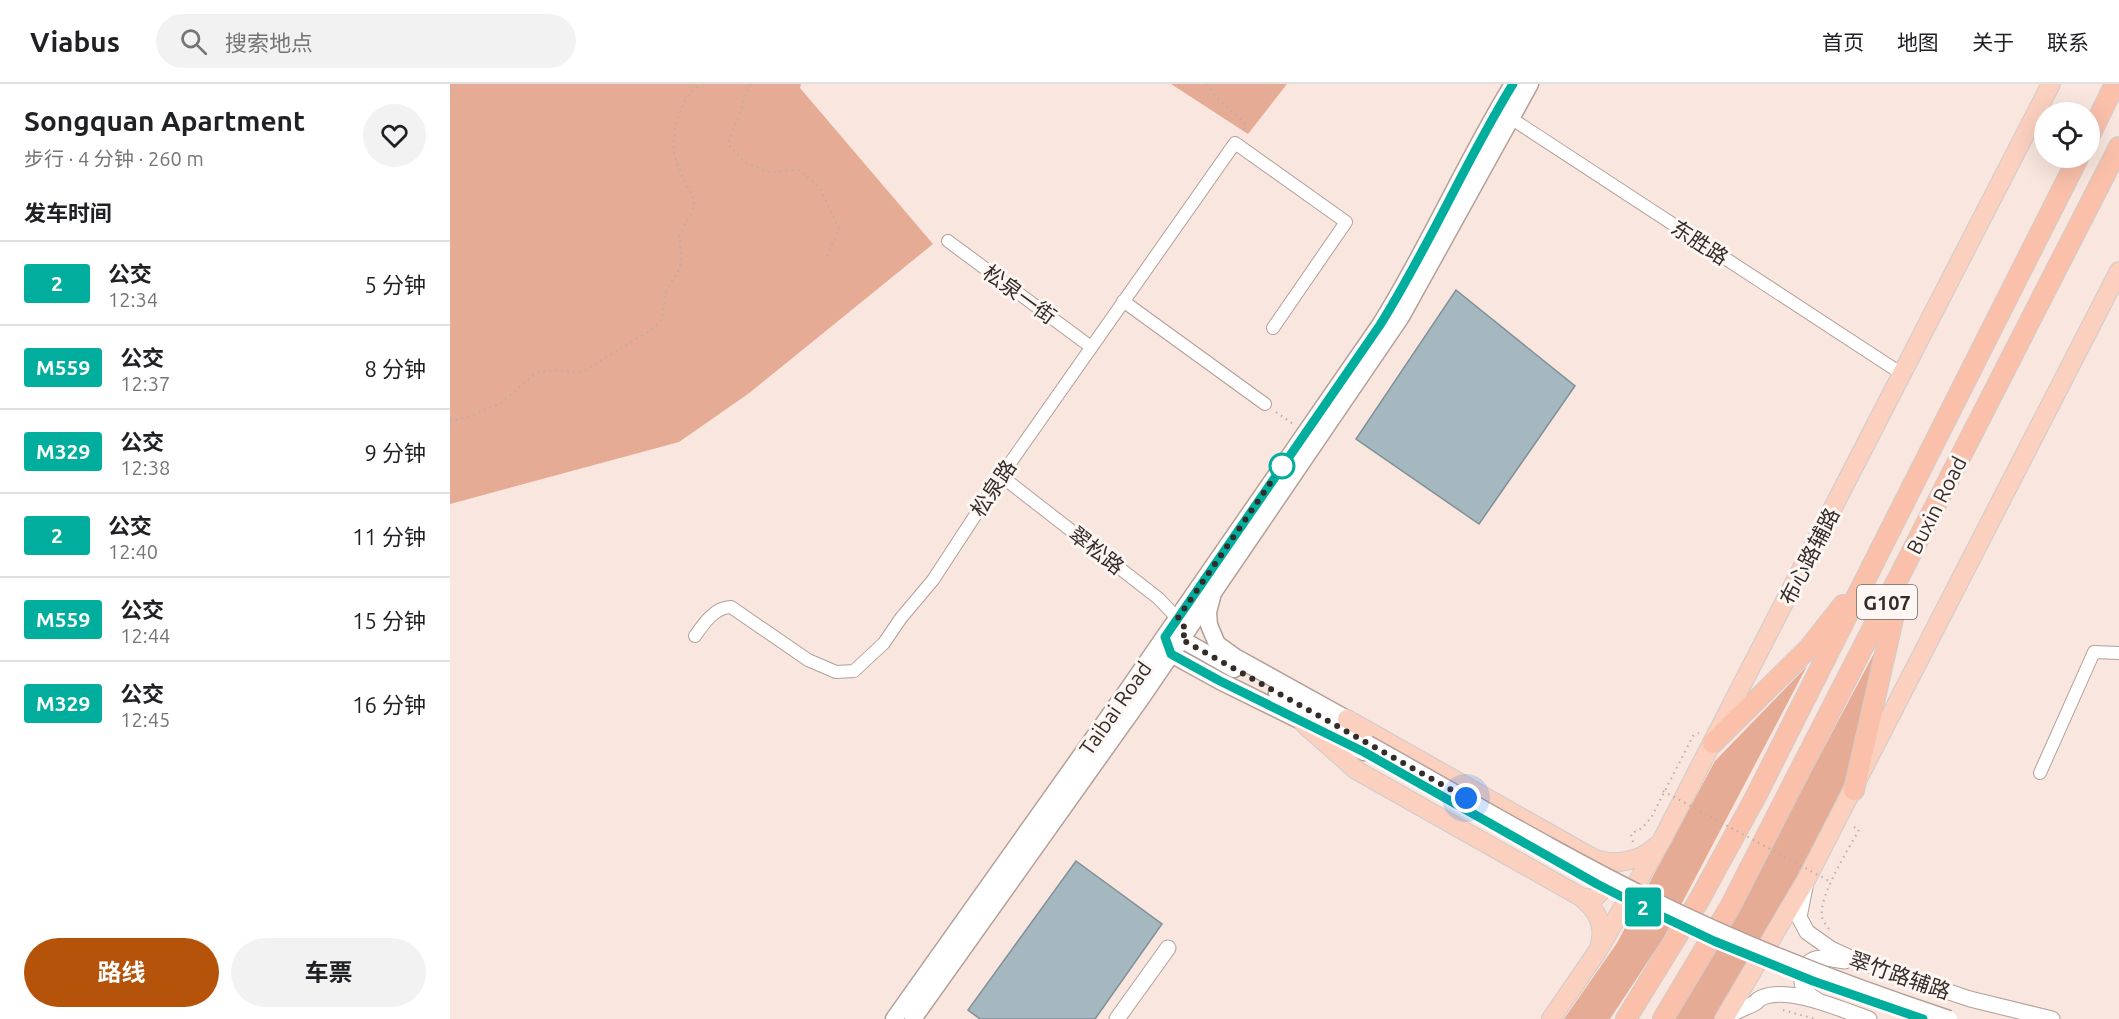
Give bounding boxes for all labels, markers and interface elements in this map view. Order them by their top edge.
search box [156,14,576,68]
icon: search [177,25,210,58]
text: Viabus [30,26,120,57]
text: 搜索地点 [225,30,313,55]
text: 首页 [1822,30,1864,54]
text: 地图 [1897,30,1939,54]
text: 关于 [1972,30,2014,54]
text: 联系 [2047,30,2089,54]
map controls [2034,102,2100,168]
button: locate [2034,102,2100,168]
button: heart [363,104,426,167]
text: Songquan Apartment [24,105,305,136]
text: 步行 · 4 分钟 · 260 m [24,147,204,170]
text: 发车时间 [24,200,112,225]
street label: 东胜路 [1667,215,1733,269]
street label: 松泉一街 [979,260,1061,328]
text: 公交 [108,261,152,286]
text: 2 [51,271,63,295]
text: 5 分钟 [365,272,426,297]
text: 12:34 [108,288,158,311]
text: 公交 [120,345,164,370]
text: M559 [36,355,90,379]
text: 8 分钟 [365,356,426,381]
text: 12:37 [120,372,170,395]
text: 公交 [120,429,164,454]
text: M329 [36,439,90,463]
text: 9 分钟 [365,440,426,465]
street label: Buxin Road [1901,452,1971,558]
unlabelled marker [1269,453,1295,479]
street label: 松泉路 [965,455,1021,521]
text: 12:38 [120,456,170,479]
street label: 布心路辅路 [1774,504,1844,608]
text: 公交 [108,513,152,538]
street label: 翠松路 [1065,521,1129,579]
text: 2 [51,523,63,547]
text: 11 分钟 [352,524,426,549]
text: 12:40 [108,540,158,563]
road number: G107 [1857,585,1917,619]
text: 公交 [120,597,164,622]
text: M559 [36,607,90,631]
text: 15 分钟 [352,608,426,633]
text: 12:44 [120,624,170,647]
street label: Taibai Road [1074,657,1156,759]
text: 公交 [120,681,164,706]
text: M329 [36,691,90,715]
text: 16 分钟 [352,692,426,717]
text: 12:45 [120,708,170,731]
your location [1451,783,1481,813]
line badge: 2 [1624,888,1662,926]
text: 2 [1637,895,1649,919]
button: 路线 [24,938,219,1007]
button: 车票 [231,938,426,1007]
street label: 翠竹路辅路 [1846,947,1954,1003]

